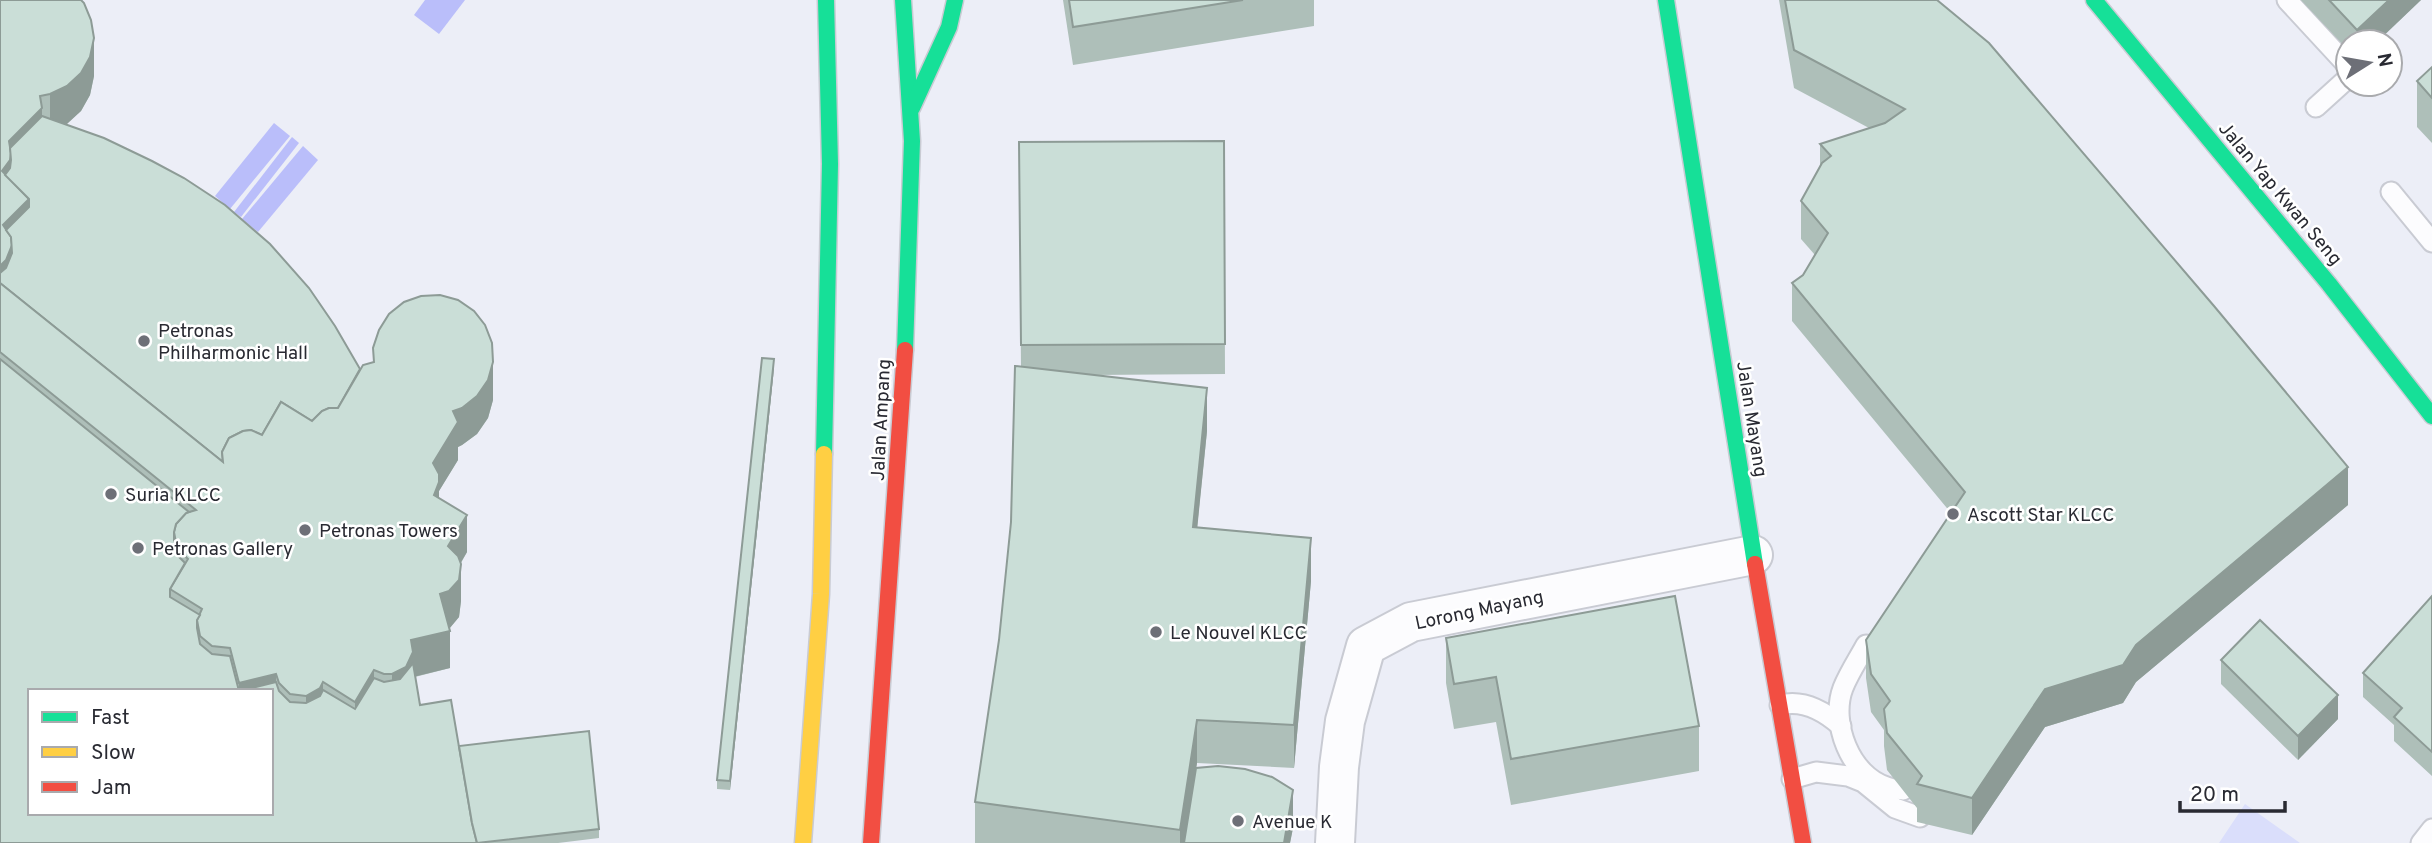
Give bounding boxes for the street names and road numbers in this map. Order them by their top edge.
street label: Jalan Yap Kwan Seng [2212,118,2347,271]
street label: Jalan Ampang [867,358,897,482]
street label: Jalan Mayang [1730,360,1772,479]
street label: Lorong Mayang [1413,586,1546,636]

